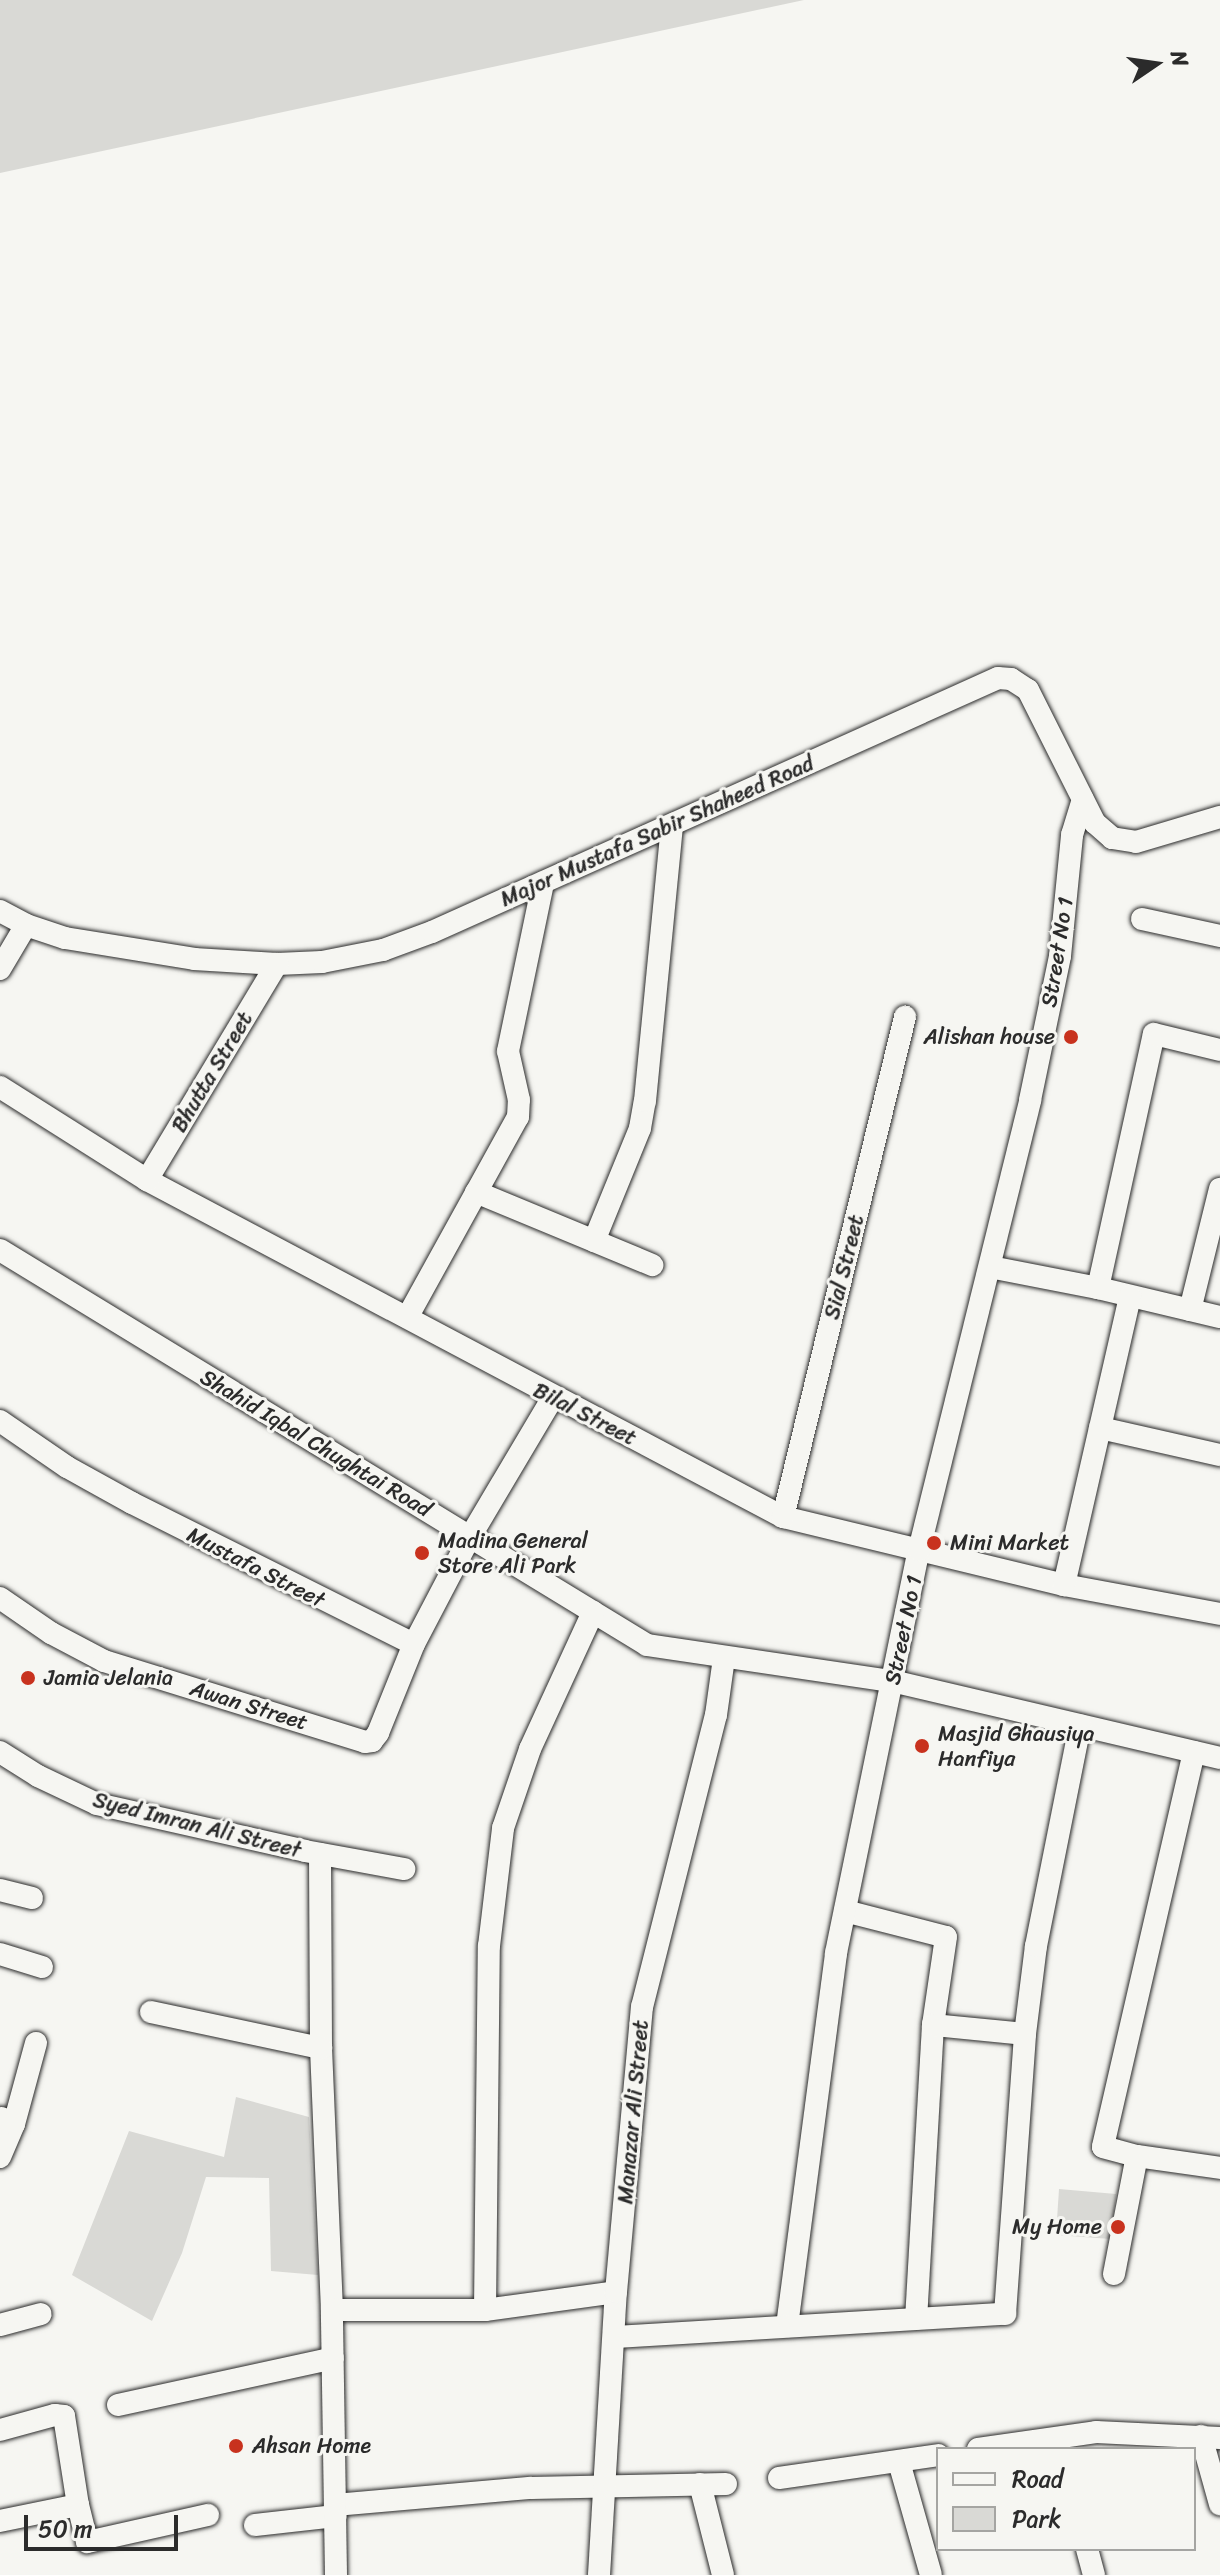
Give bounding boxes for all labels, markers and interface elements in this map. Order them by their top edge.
north arrow [1116,24,1196,104]
text: N [1159,47,1201,70]
street label: Major Mustafa Sabir Shaheed Road [496,750,818,912]
street label: Street No 1 [1035,895,1079,1009]
street label: Bhutta Street [166,1007,258,1137]
place label: Alishan house [923,1024,1055,1050]
marker: Alishan house [1062,1028,1080,1046]
street label: Sial Street [818,1212,870,1322]
street label: Shahid Iqbal Chughtai Road [196,1363,436,1523]
street label: Bilal Street [529,1377,641,1451]
street label: Mustafa Street [183,1521,329,1613]
place label: Madina General Store Ali Park [438,1527,588,1578]
place label: Mini Market [950,1530,1068,1556]
marker: Mini Market [925,1534,943,1552]
marker: Madina General Store Ali Park [413,1544,431,1562]
street label: Street No 1 [879,1573,927,1687]
place label: Jamia Jelania [44,1665,173,1691]
marker: Jamia Jelania [19,1669,37,1687]
street label: Awan Street [187,1675,311,1735]
place label: Masjid Ghausiya Hanfiya [938,1720,1094,1772]
marker: Masjid Ghausiya Hanfiya [913,1737,931,1755]
street label: Syed Imran Ali Street [90,1786,304,1864]
street label: Manazar Ali Street [612,2019,654,2205]
place label: My Home [1012,2214,1102,2240]
marker: My Home [1109,2218,1127,2236]
place label: Ahsan Home [252,2433,372,2459]
marker: Ahsan Home [227,2437,245,2455]
legend [936,2447,1196,2551]
text: Road [1012,2458,1063,2500]
text: Park [1012,2498,1061,2540]
scale bar [28,2499,182,2549]
text: 50 m [38,2508,93,2550]

